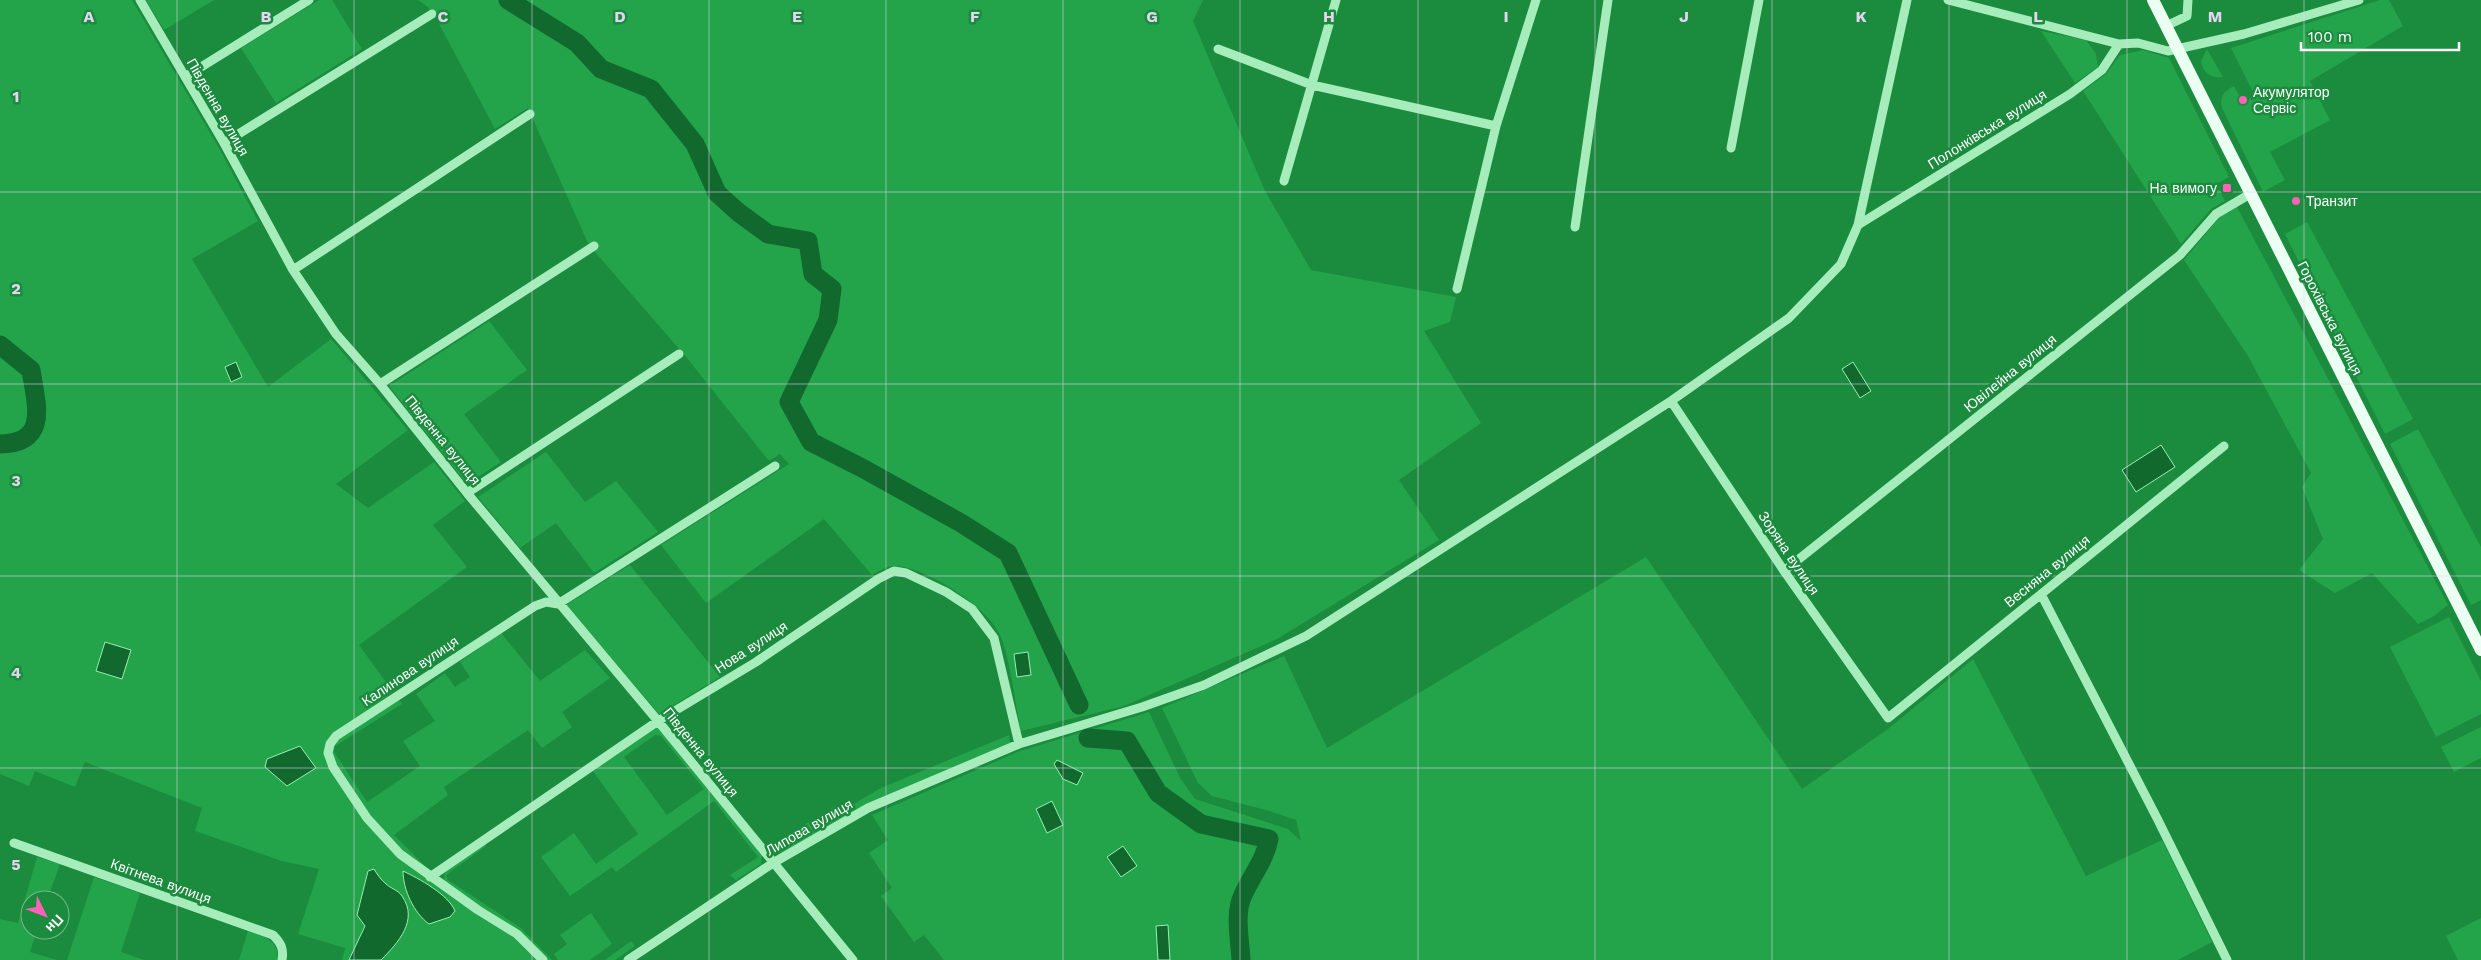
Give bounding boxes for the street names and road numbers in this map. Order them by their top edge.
street label: Південна вулиця [184,55,252,159]
street label: Полонківська вулиця [1925,86,2049,172]
street label: Горохівська вулиця [2294,258,2366,378]
street label: Ювілейна вулиця [1961,331,2059,415]
street label: Південна вулиця [402,392,484,488]
street label: Зоряна вулиця [1755,508,1823,598]
street label: Весняна вулиця [2001,532,2093,610]
street label: Нова вулиця [712,618,790,676]
street label: Калинова вулиця [359,633,461,709]
street label: Південна вулиця [660,704,742,800]
street label: Липова вулиця [763,796,855,858]
street label: Квітнева вулиця [109,855,213,907]

